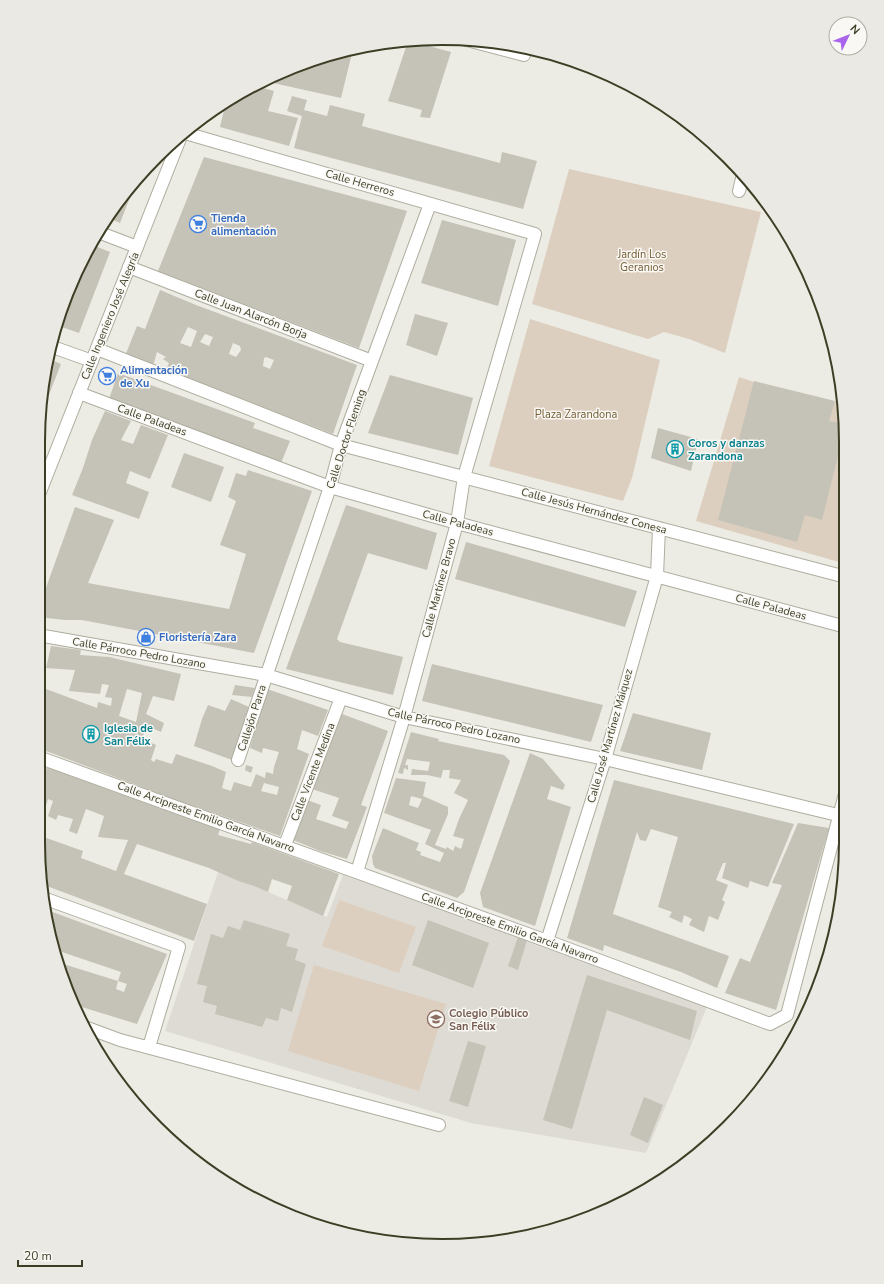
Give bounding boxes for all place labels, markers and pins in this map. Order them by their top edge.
place label: Tienda alimentación [211,211,276,239]
supermarket icon: Tienda alimentación [188,214,208,234]
place label: Alimentación de Xu [120,363,188,391]
supermarket icon: Alimentación de Xu [97,366,117,386]
place label: Coros y danzas Zarandona [688,436,765,464]
building icon: Coros y danzas Zarandona [665,439,685,459]
shop icon: Floristería Zara [136,627,156,647]
place label: Floristería Zara [159,630,236,645]
place label: Iglesia de San Félix [104,721,153,749]
building icon: Iglesia de San Félix [81,724,101,744]
place label: Colegio Público San Félix [449,1006,528,1034]
school or university icon: Colegio Público San Félix [426,1009,446,1029]

